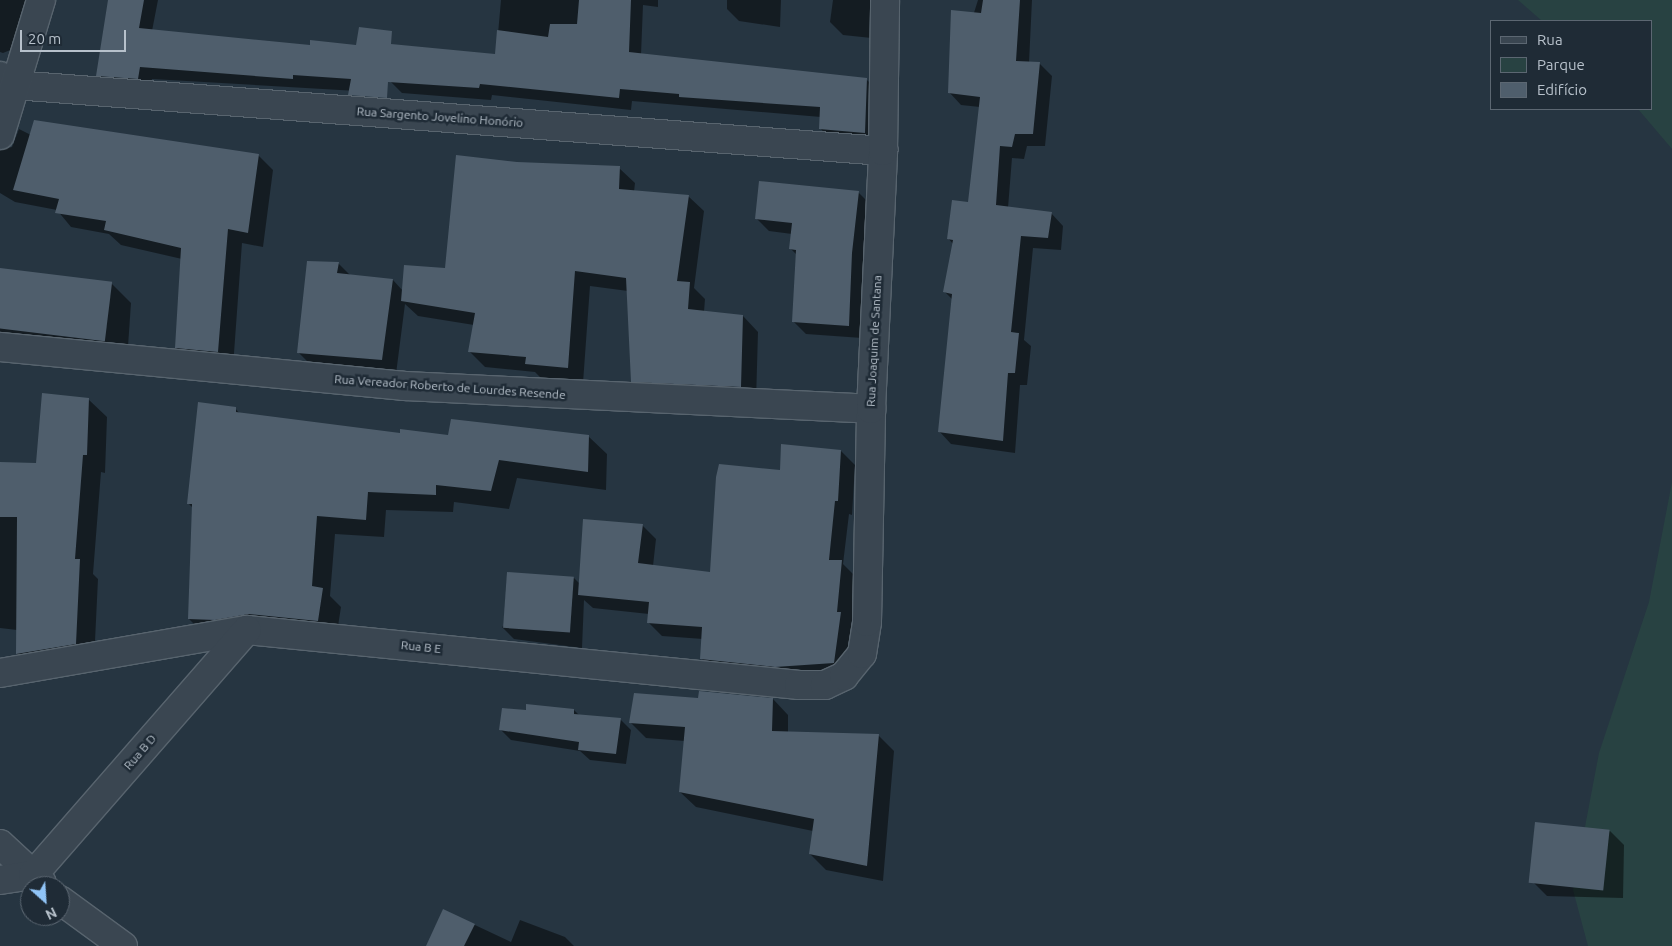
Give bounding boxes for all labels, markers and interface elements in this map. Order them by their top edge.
scale bar [22,20,129,52]
legend [1490,20,1652,110]
text: 20 m [28,30,61,47]
text: Rua [1537,31,1563,48]
text: Parque [1537,56,1585,73]
text: Edifício [1537,81,1587,98]
street label: Rua Sargento Jovelino Honório [356,104,524,130]
street label: Rua Joaquim de Santana [863,275,885,407]
street label: Rua Vereador Roberto de Lourdes Resende [334,372,566,402]
street label: Rua B E [400,638,442,656]
street label: Rua B D [121,731,159,773]
north arrow [20,876,70,926]
text: N [43,904,59,923]

